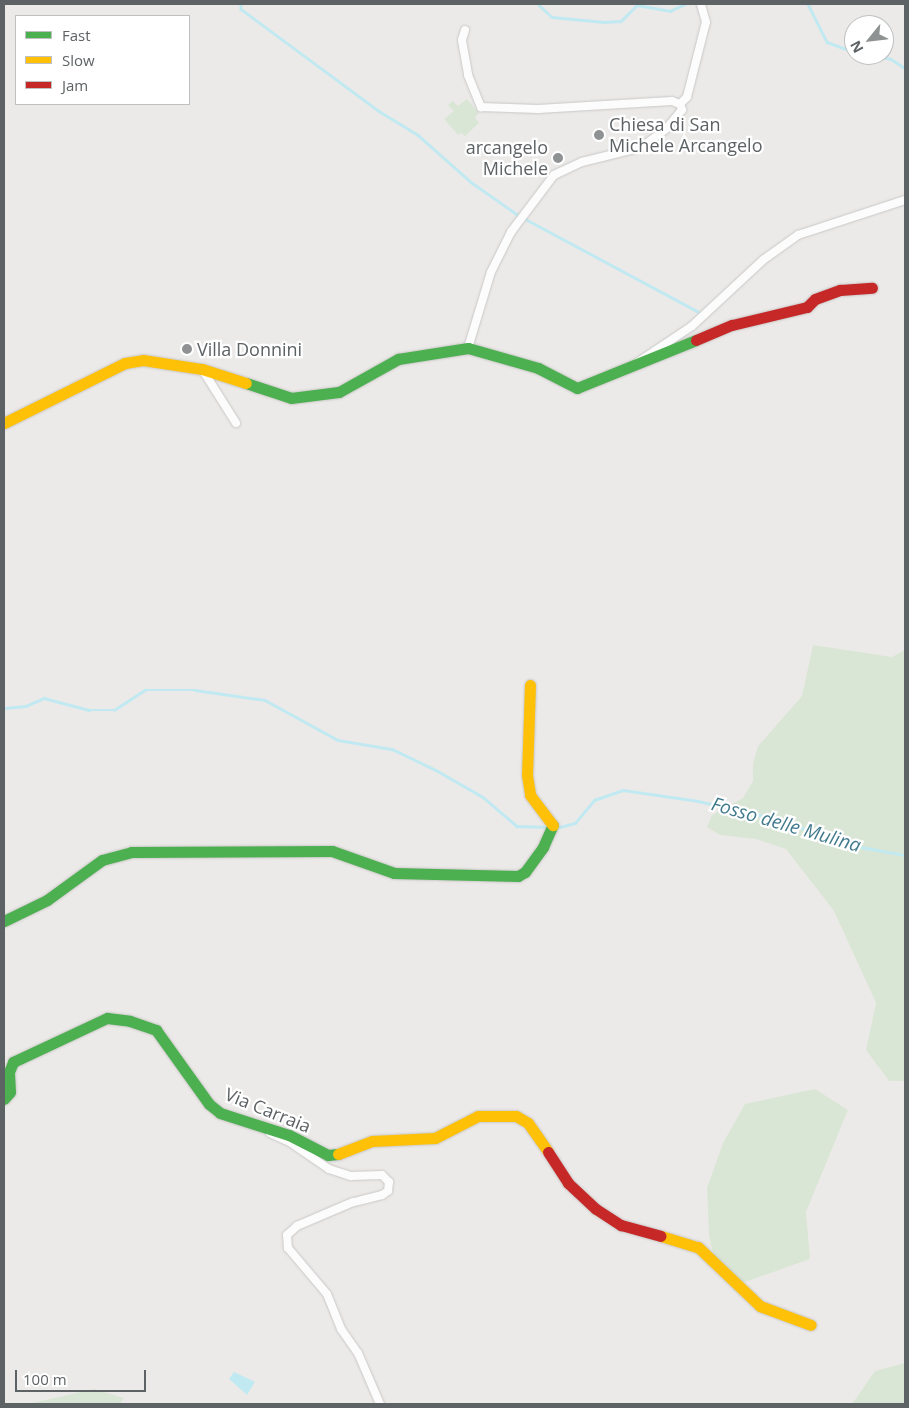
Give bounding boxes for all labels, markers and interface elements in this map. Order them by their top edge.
legend [15,15,190,105]
north arrow [844,15,894,65]
text: Fast [62,25,91,45]
text: N [845,37,867,57]
text: Slow [62,50,95,70]
text: Jam [62,75,88,95]
place label: Chiesa di San Michele Arcangelo [609,114,762,156]
marker: Chiesa di San Michele Arcangelo [593,129,605,141]
place label: arcangelo Michele [466,137,548,180]
marker: arcangelo Michele [552,152,564,164]
place label: Villa Donnini [197,338,302,360]
marker: Villa Donnini [181,343,193,355]
water label: Fosso delle Mulina [709,793,863,857]
street label: Via Carraia [222,1083,314,1137]
scale bar [18,1360,149,1392]
text: 100 m [23,1369,67,1389]

